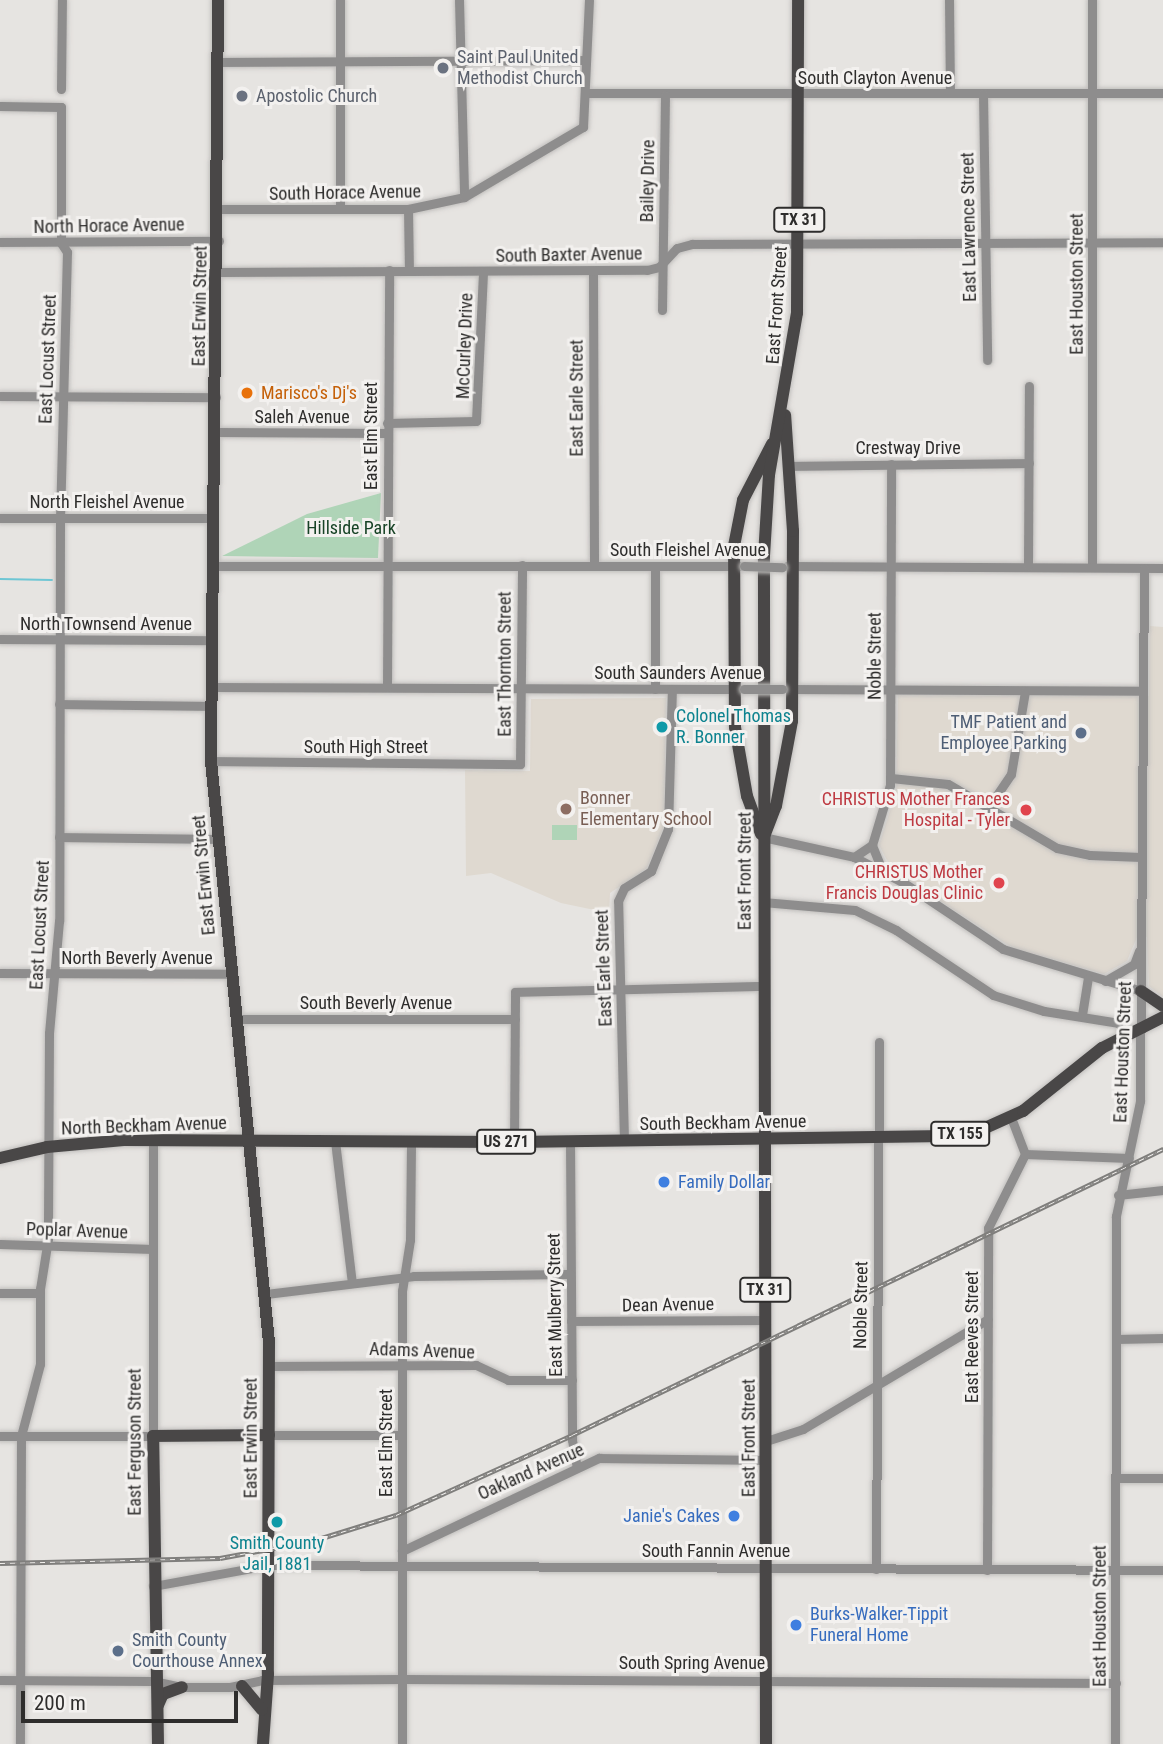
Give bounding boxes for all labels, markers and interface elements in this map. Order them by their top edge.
place label: Saint Paul United Methodist Church [457,47,583,90]
marker: Saint Paul United Methodist Church [435,60,451,76]
street label: South Clayton Avenue [798,67,952,89]
place label: Apostolic Church [256,85,377,107]
marker: Apostolic Church [234,88,250,104]
street label: Bailey Drive [636,140,660,222]
street label: East Lawrence Street [957,152,981,302]
street label: South Horace Avenue [269,181,421,205]
road number: TX 31 [773,208,825,232]
street label: East Houston Street [1066,213,1088,355]
street label: North Horace Avenue [33,214,185,238]
street label: South Baxter Avenue [495,243,643,267]
street label: East Erwin Street [188,245,212,367]
street label: East Front Street [762,245,792,365]
street label: McCurley Drive [452,293,478,399]
street label: East Locust Street [35,294,61,424]
street label: East Earle Street [566,339,588,457]
place label: Marisco's Dj's [261,382,357,404]
street label: East Elm Street [360,382,382,490]
marker: Marisco's Dj's [239,385,255,401]
street label: Saleh Avenue [254,406,350,428]
street label: Crestway Drive [855,437,961,459]
street label: North Fleishel Avenue [29,491,185,513]
park label: Hillside Park [306,517,396,539]
street label: South Fleishel Avenue [610,539,766,561]
street label: East Thornton Street [494,591,516,737]
street label: Noble Street [864,612,886,700]
street label: North Townsend Avenue [20,613,192,635]
street label: South Saunders Avenue [594,662,762,684]
place label: Colonel Thomas R. Bonner [676,706,791,748]
place label: TMF Patient and Employee Parking [940,712,1067,754]
marker: Colonel Thomas R. Bonner [654,719,670,735]
marker: TMF Patient and Employee Parking [1073,725,1089,741]
street label: South High Street [304,736,428,758]
place label: Bonner Elementary School [580,788,712,830]
place label: CHRISTUS Mother Frances Hospital - Tyler [822,789,1010,832]
marker: CHRISTUS Mother Frances Hospital - Tyler [1016,800,1036,820]
marker: Bonner Elementary School [558,801,574,817]
street label: East Front Street [734,812,756,930]
street label: East Erwin Street [188,814,220,936]
street label: East Locust Street [26,860,54,990]
place label: CHRISTUS Mother Francis Douglas Clinic [826,862,983,904]
marker: CHRISTUS Mother Francis Douglas Clinic [989,873,1009,893]
street label: East Earle Street [591,909,617,1027]
street label: North Beverly Avenue [61,947,213,969]
street label: East Houston Street [1110,981,1136,1123]
street label: South Beverly Avenue [300,992,452,1014]
street label: South Beckham Avenue [639,1111,807,1135]
street label: North Beckham Avenue [61,1112,227,1140]
road number: TX 155 [928,1122,992,1146]
road number: US 271 [475,1130,538,1154]
place label: Family Dollar [678,1171,770,1193]
marker: Family Dollar [656,1174,672,1190]
street label: Poplar Avenue [26,1218,128,1244]
street label: East Mulberry Street [543,1233,567,1377]
street label: Noble Street [849,1261,873,1349]
street label: East Reeves Street [961,1271,983,1403]
road number: TX 31 [739,1278,791,1302]
street label: Dean Avenue [622,1293,714,1317]
street label: Adams Avenue [369,1338,475,1364]
street label: East Ferguson Street [124,1368,146,1516]
street label: East Erwin Street [240,1378,262,1498]
street label: East Front Street [738,1379,760,1497]
street label: East Elm Street [375,1389,397,1497]
street label: Oakland Avenue [475,1439,587,1505]
place label: Janie's Cakes [623,1505,720,1527]
marker: Janie's Cakes [726,1508,742,1524]
marker: Smith County Jail, 1881 [269,1514,285,1530]
place label: Smith County Jail, 1881 [230,1533,324,1576]
street label: South Fannin Avenue [642,1540,790,1562]
street label: East Houston Street [1089,1545,1111,1687]
place label: Burks-Walker-Tippit Funeral Home [810,1604,948,1646]
marker: Burks-Walker-Tippit Funeral Home [788,1617,804,1633]
place label: Smith County Courthouse Annex [132,1630,263,1672]
marker: Smith County Courthouse Annex [110,1643,126,1659]
street label: South Spring Avenue [619,1652,765,1674]
scale bar [24,1678,242,1722]
text: 200 m [34,1691,86,1715]

